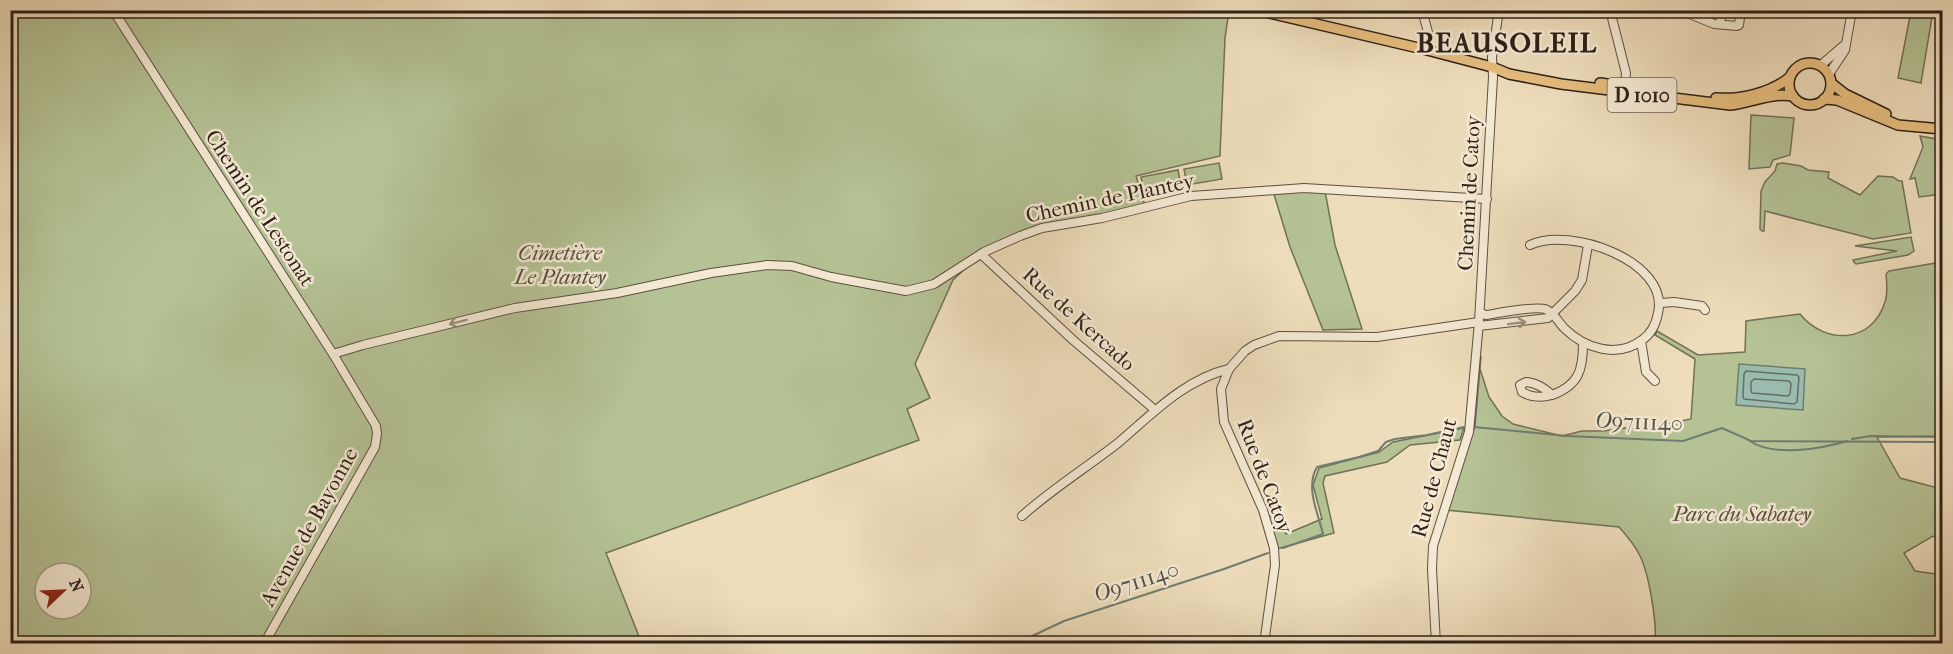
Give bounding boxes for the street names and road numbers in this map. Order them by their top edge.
road number: D 1010 [1608,78,1676,112]
street label: Chemin de Catoy [1453,114,1485,271]
street label: Chemin de Lestonat [201,125,320,291]
street label: Chemin de Plantey [1023,168,1197,228]
street label: Rue de Kercado [1018,262,1140,376]
street label: Rue de Catoy [1232,415,1298,537]
street label: Rue de Chaut [1407,415,1462,540]
street label: Avenue de Bayonne [255,444,363,611]

